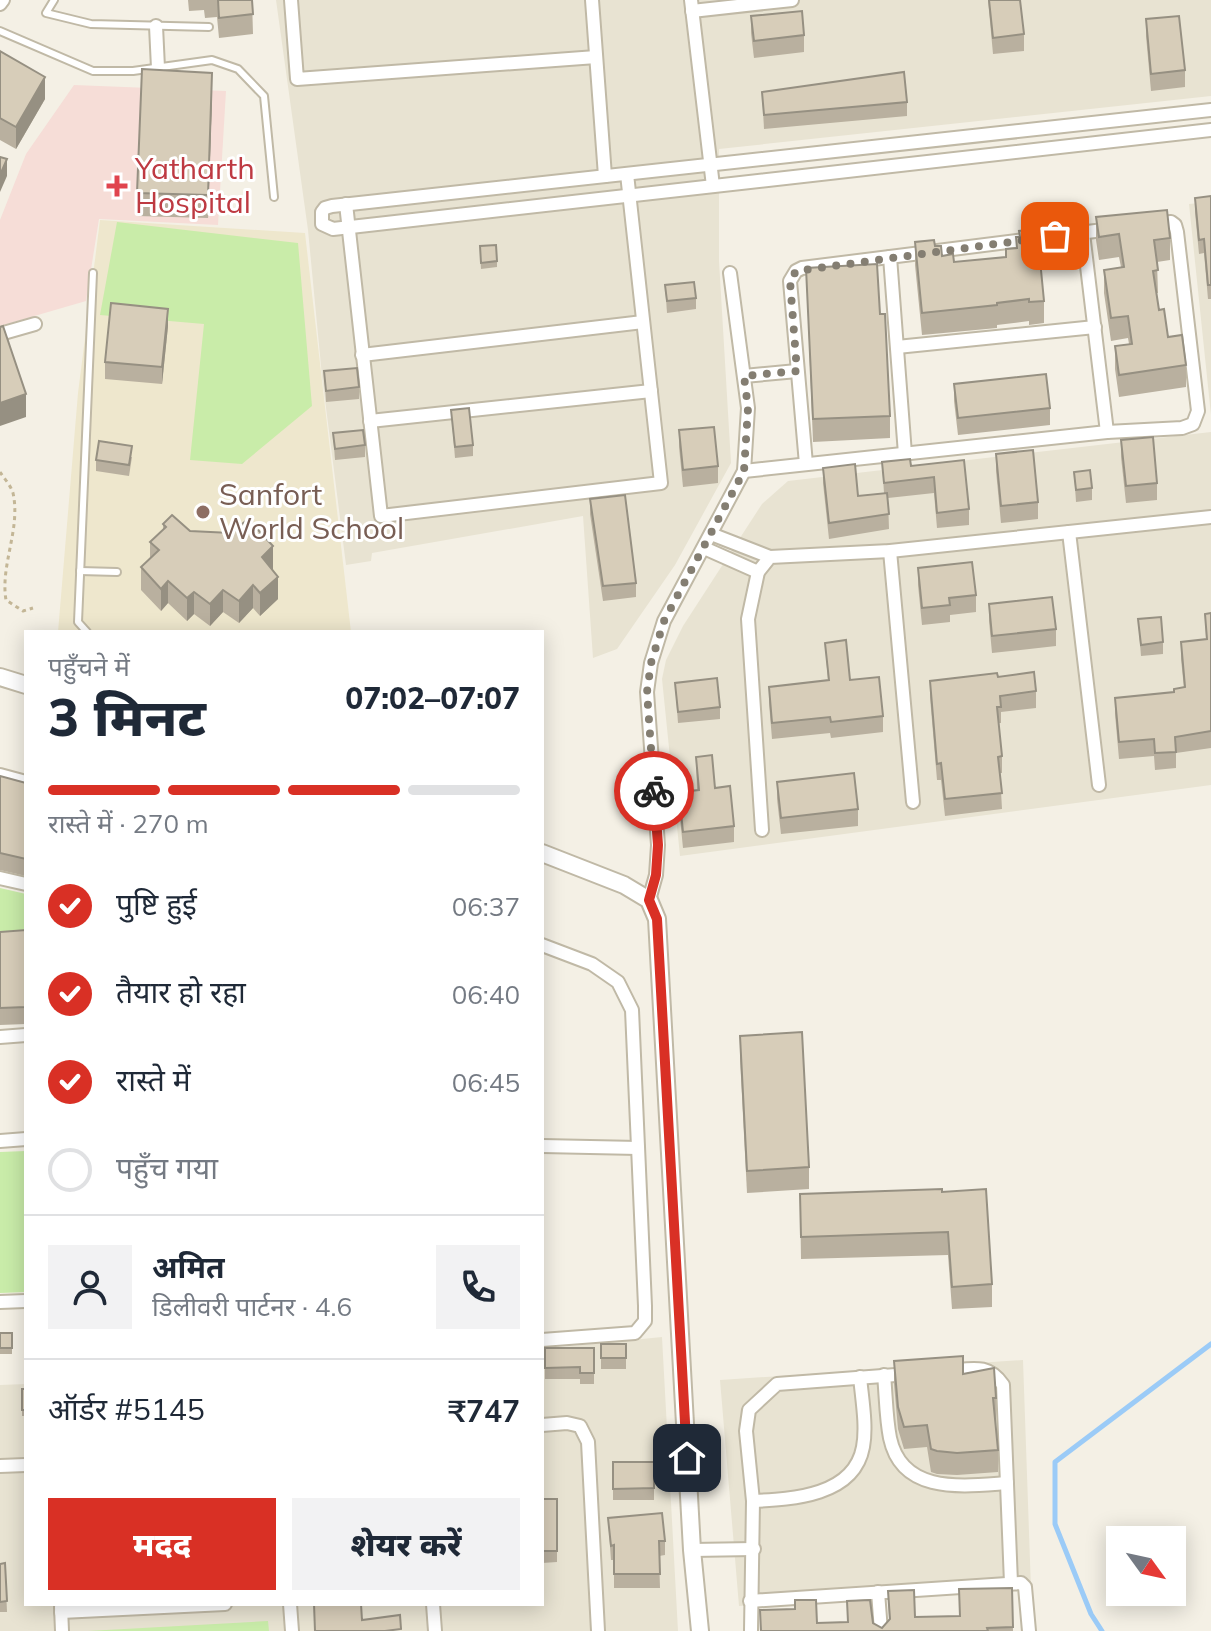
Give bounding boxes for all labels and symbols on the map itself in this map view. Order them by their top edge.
place label: Yatharth Hospital [134,149,255,221]
marker: Yatharth Hospital [106,175,128,197]
pin [1021,202,1089,270]
place label: Sanfort World School [219,475,404,547]
marker: Sanfort World School [194,503,212,521]
courier [614,751,694,831]
pin [653,1424,721,1492]
north arrow [1106,1526,1186,1606]

